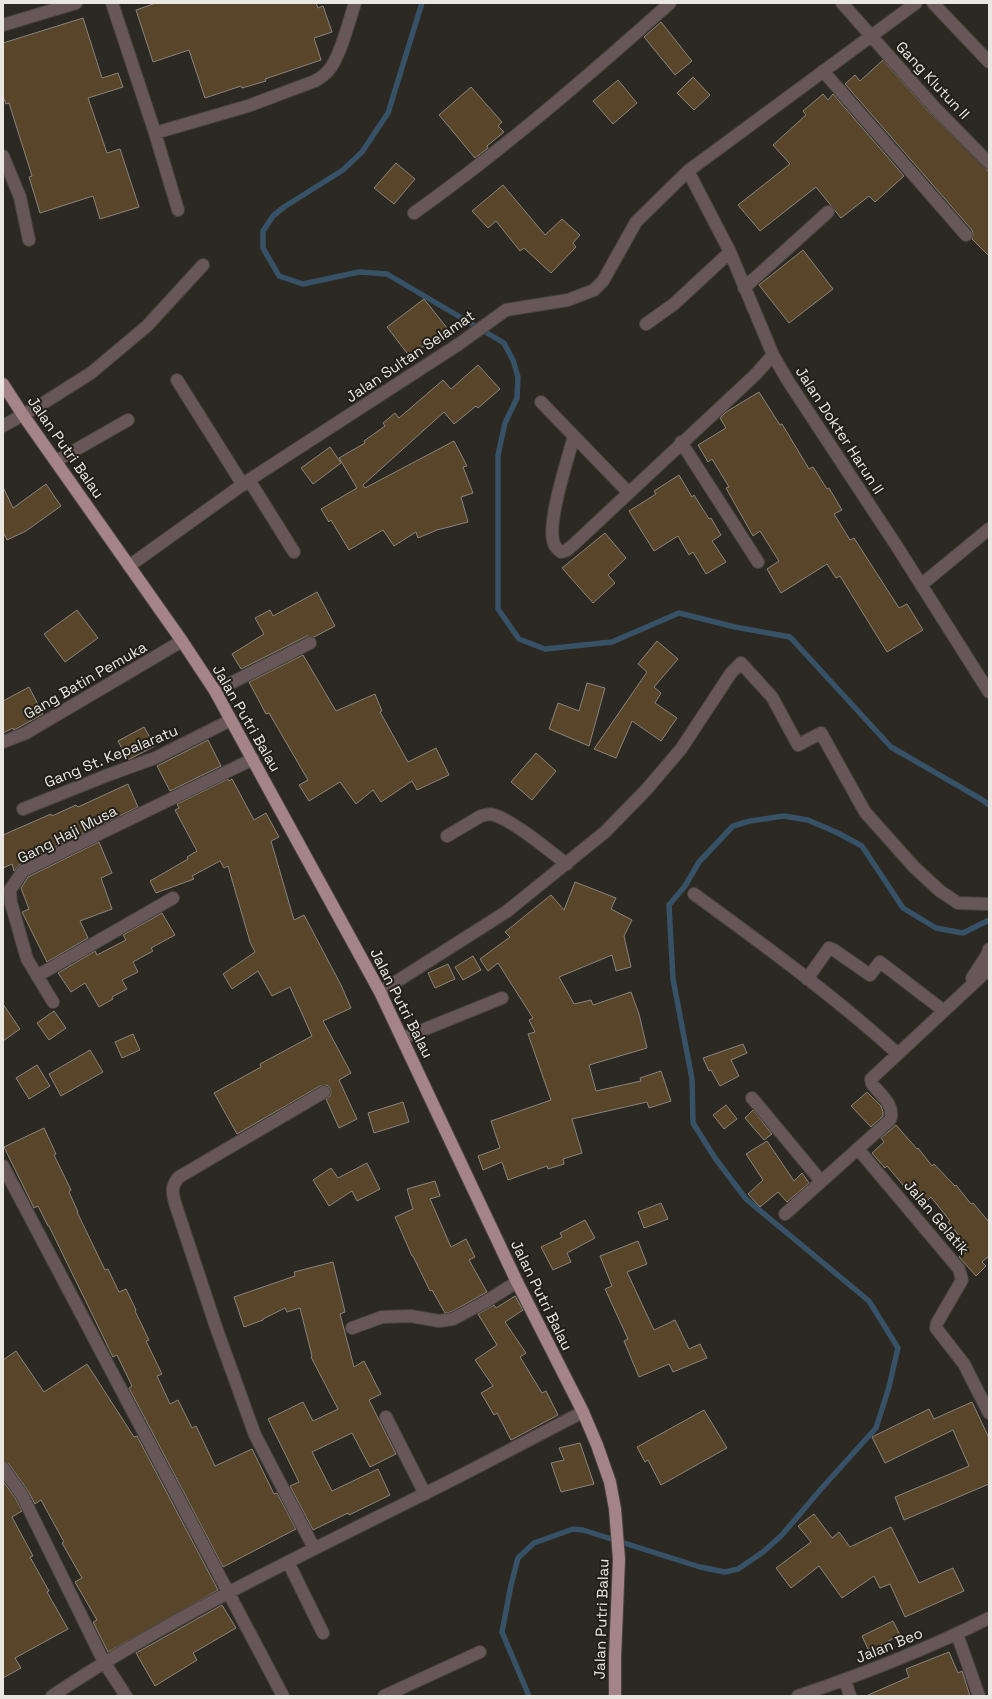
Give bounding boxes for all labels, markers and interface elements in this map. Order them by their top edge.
street label: Gang Klutun II [892,37,974,123]
street label: Jalan Sultan Selamat [342,306,478,406]
street label: Jalan Dokter Harun II [792,363,888,497]
street label: Jalan Putri Balau [24,392,108,502]
street label: Gang Batin Pemuka [20,637,150,723]
street label: Jalan Putri Balau [209,661,285,775]
street label: Gang St. Kepalaratu [41,721,181,791]
street label: Gang Haji Musa [14,801,120,867]
street label: Jalan Putri Balau [366,945,438,1061]
street label: Jalan Gelatik [900,1176,974,1258]
street label: Jalan Putri Balau [507,1237,577,1353]
street label: Jalan Putri Balau [589,1558,613,1680]
street label: Jalan Beo [853,1623,925,1667]

